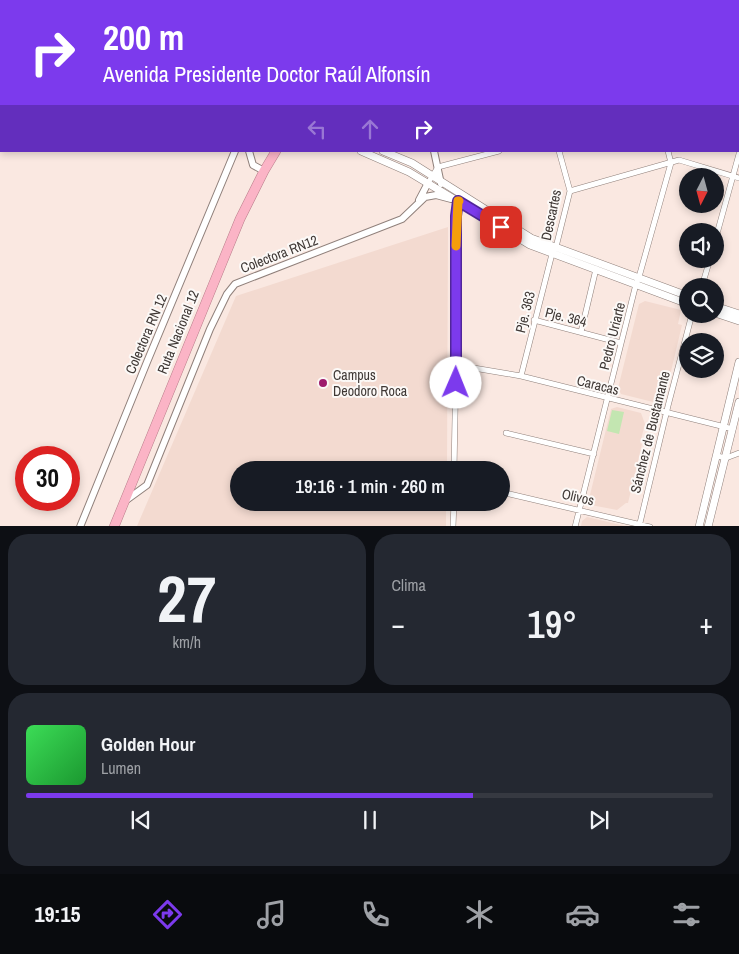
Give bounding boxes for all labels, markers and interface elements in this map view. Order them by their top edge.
text: 200 m [103,14,184,61]
icon: right [20,20,85,85]
text: Avenida Presidente Doctor Raúl Alfonsín [103,59,431,89]
icon: left [303,115,331,143]
icon: ahead [356,115,384,143]
icon: right [409,115,437,143]
north arrow [679,168,724,212]
map controls [679,168,724,378]
street label: Descartes [537,188,565,242]
pin [480,206,522,248]
icon: arrive [487,213,515,241]
button: sound [679,223,724,268]
street label: Colectora RN12 [238,231,320,277]
button: search [679,278,724,323]
street label: Ruta Nacional 12 [153,287,203,377]
street label: Pje. 363 [511,289,539,335]
street label: Colectora RN 12 [121,291,171,377]
street label: Pedro Uriarte [595,300,629,372]
street label: Pje. 364 [543,303,589,331]
button: layers [679,333,724,378]
position arrow [429,356,481,408]
place label: Campus Deodoro Roca [333,366,408,400]
street label: Sánchez de Bustamante [626,369,674,495]
street label: Caracas [575,371,621,399]
marker: Campus Deodoro Roca [317,377,329,389]
speed limit sign: 30 [15,446,80,511]
text: 19:16 · 1 min · 260 m [295,473,445,499]
street label: Olivos [560,485,596,509]
text: 27 [157,555,216,642]
text: Clima [392,574,426,596]
text: 19° [527,599,577,650]
text: − [392,605,405,643]
text: + [700,605,713,643]
text: km/h [173,631,201,653]
text: Golden Hour [101,731,195,757]
text: Lumen [101,757,141,779]
icon: previous [127,806,155,834]
icon: pause [356,806,384,834]
icon: next [585,806,613,834]
icon: directions [150,897,185,932]
icon: music [254,897,289,932]
icon: phone [358,897,393,932]
icon: climate [462,897,497,932]
icon: car [565,897,600,932]
icon: filters [669,897,704,932]
text: 19:15 [34,899,81,929]

